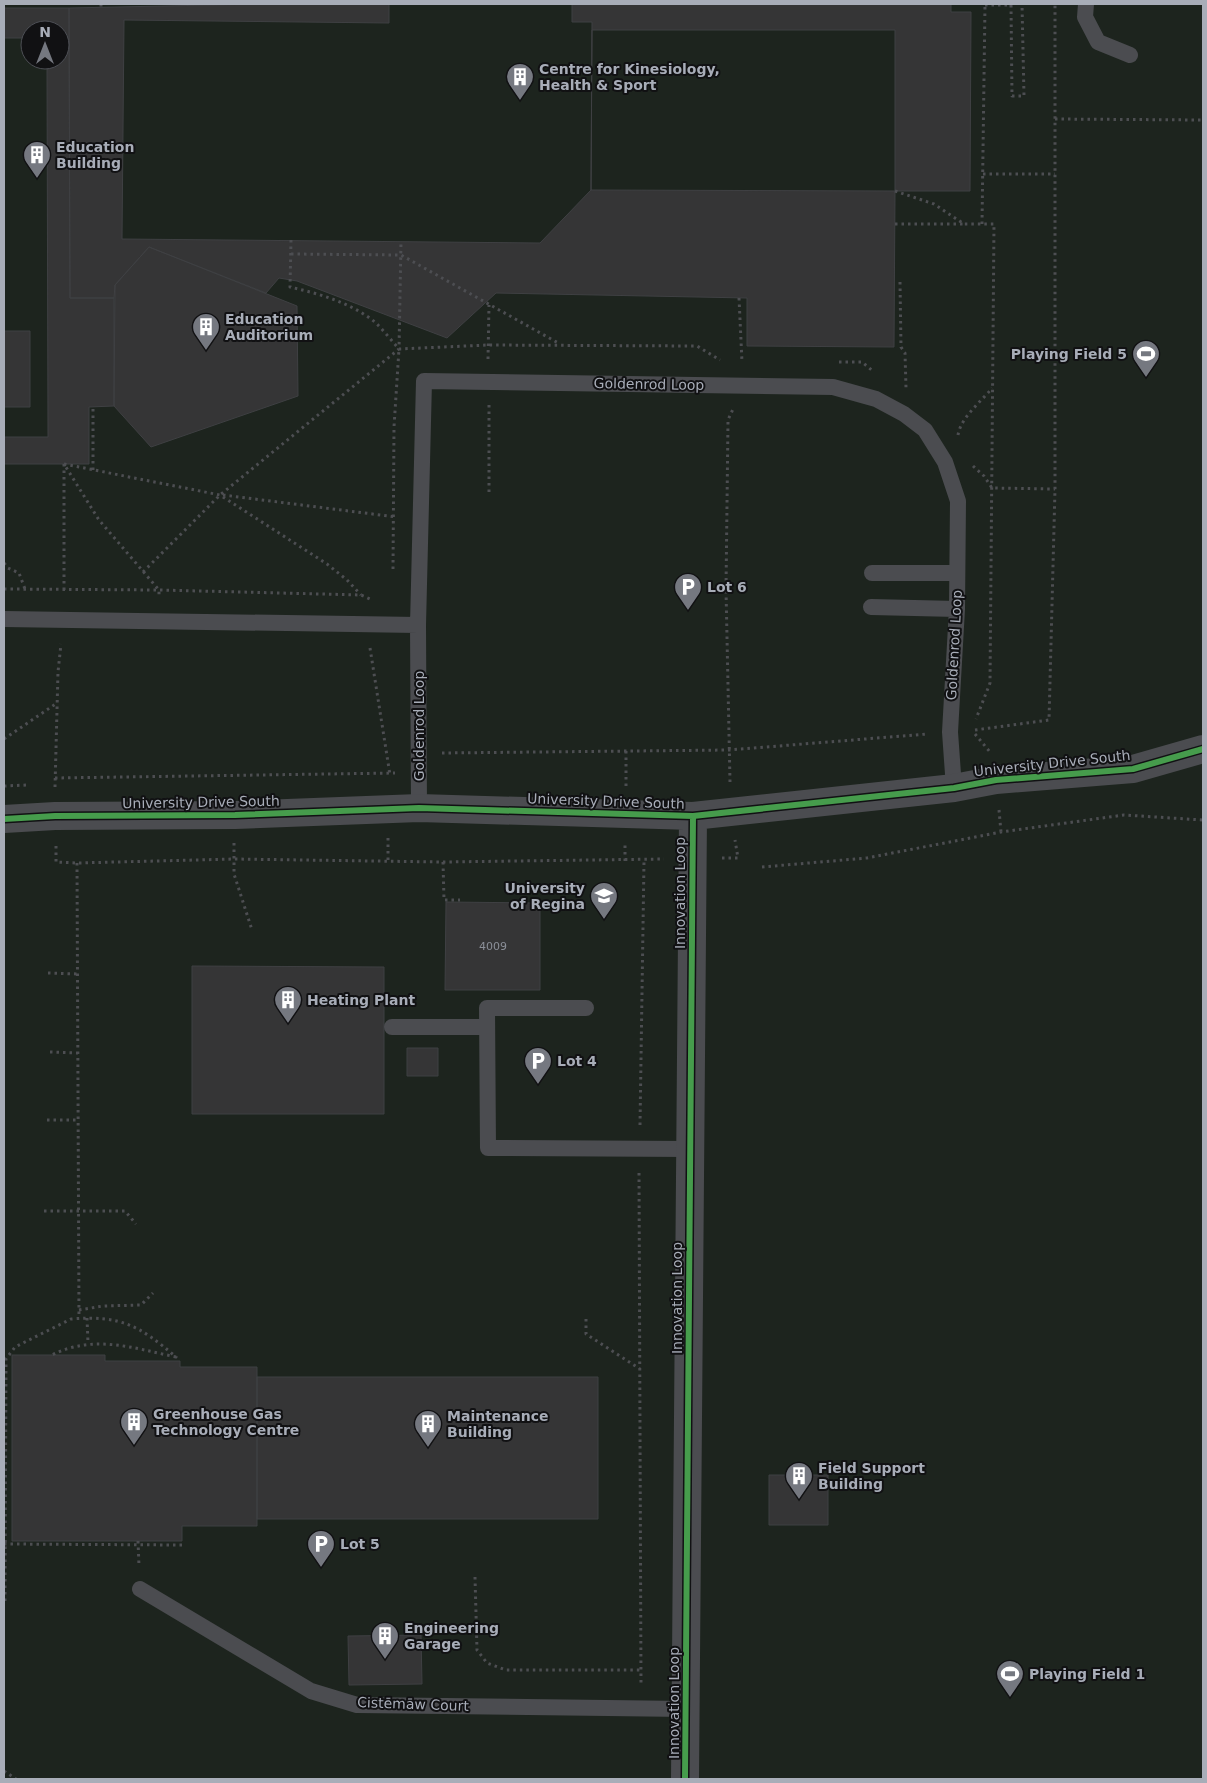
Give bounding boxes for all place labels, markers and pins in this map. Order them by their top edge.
place label: Centre for Kinesiology, Health & Sport [539,61,720,93]
building icon: Centre for Kinesiology, Health & Sport [505,62,535,101]
place label: Education Building [56,139,134,171]
building icon: Education Building [22,140,52,179]
place label: Education Auditorium [225,311,313,343]
building icon: Education Auditorium [191,312,221,351]
sports icon: Playing Field 5 [1131,339,1161,378]
place label: Playing Field 5 [1011,346,1127,362]
parking icon: Lot 6 [673,572,703,611]
place label: Lot 6 [707,579,747,595]
place label: University of Regina [504,880,585,912]
school or university icon: University of Regina [589,881,619,920]
building icon: Heating Plant [273,985,303,1024]
place label: Heating Plant [307,992,415,1008]
parking icon: Lot 4 [523,1046,553,1085]
place label: Lot 4 [557,1053,597,1069]
place label: Greenhouse Gas Technology Centre [153,1406,299,1438]
building icon: Greenhouse Gas Technology Centre [119,1407,149,1446]
place label: Maintenance Building [447,1408,549,1440]
building icon: Maintenance Building [413,1409,443,1448]
place label: Field Support Building [818,1460,925,1492]
building icon: Field Support Building [784,1461,814,1500]
parking icon: Lot 5 [306,1529,336,1568]
place label: Lot 5 [340,1536,380,1552]
place label: Engineering Garage [404,1620,499,1652]
building icon: Engineering Garage [370,1621,400,1660]
sports icon: Playing Field 1 [995,1659,1025,1698]
place label: Playing Field 1 [1029,1666,1145,1682]

